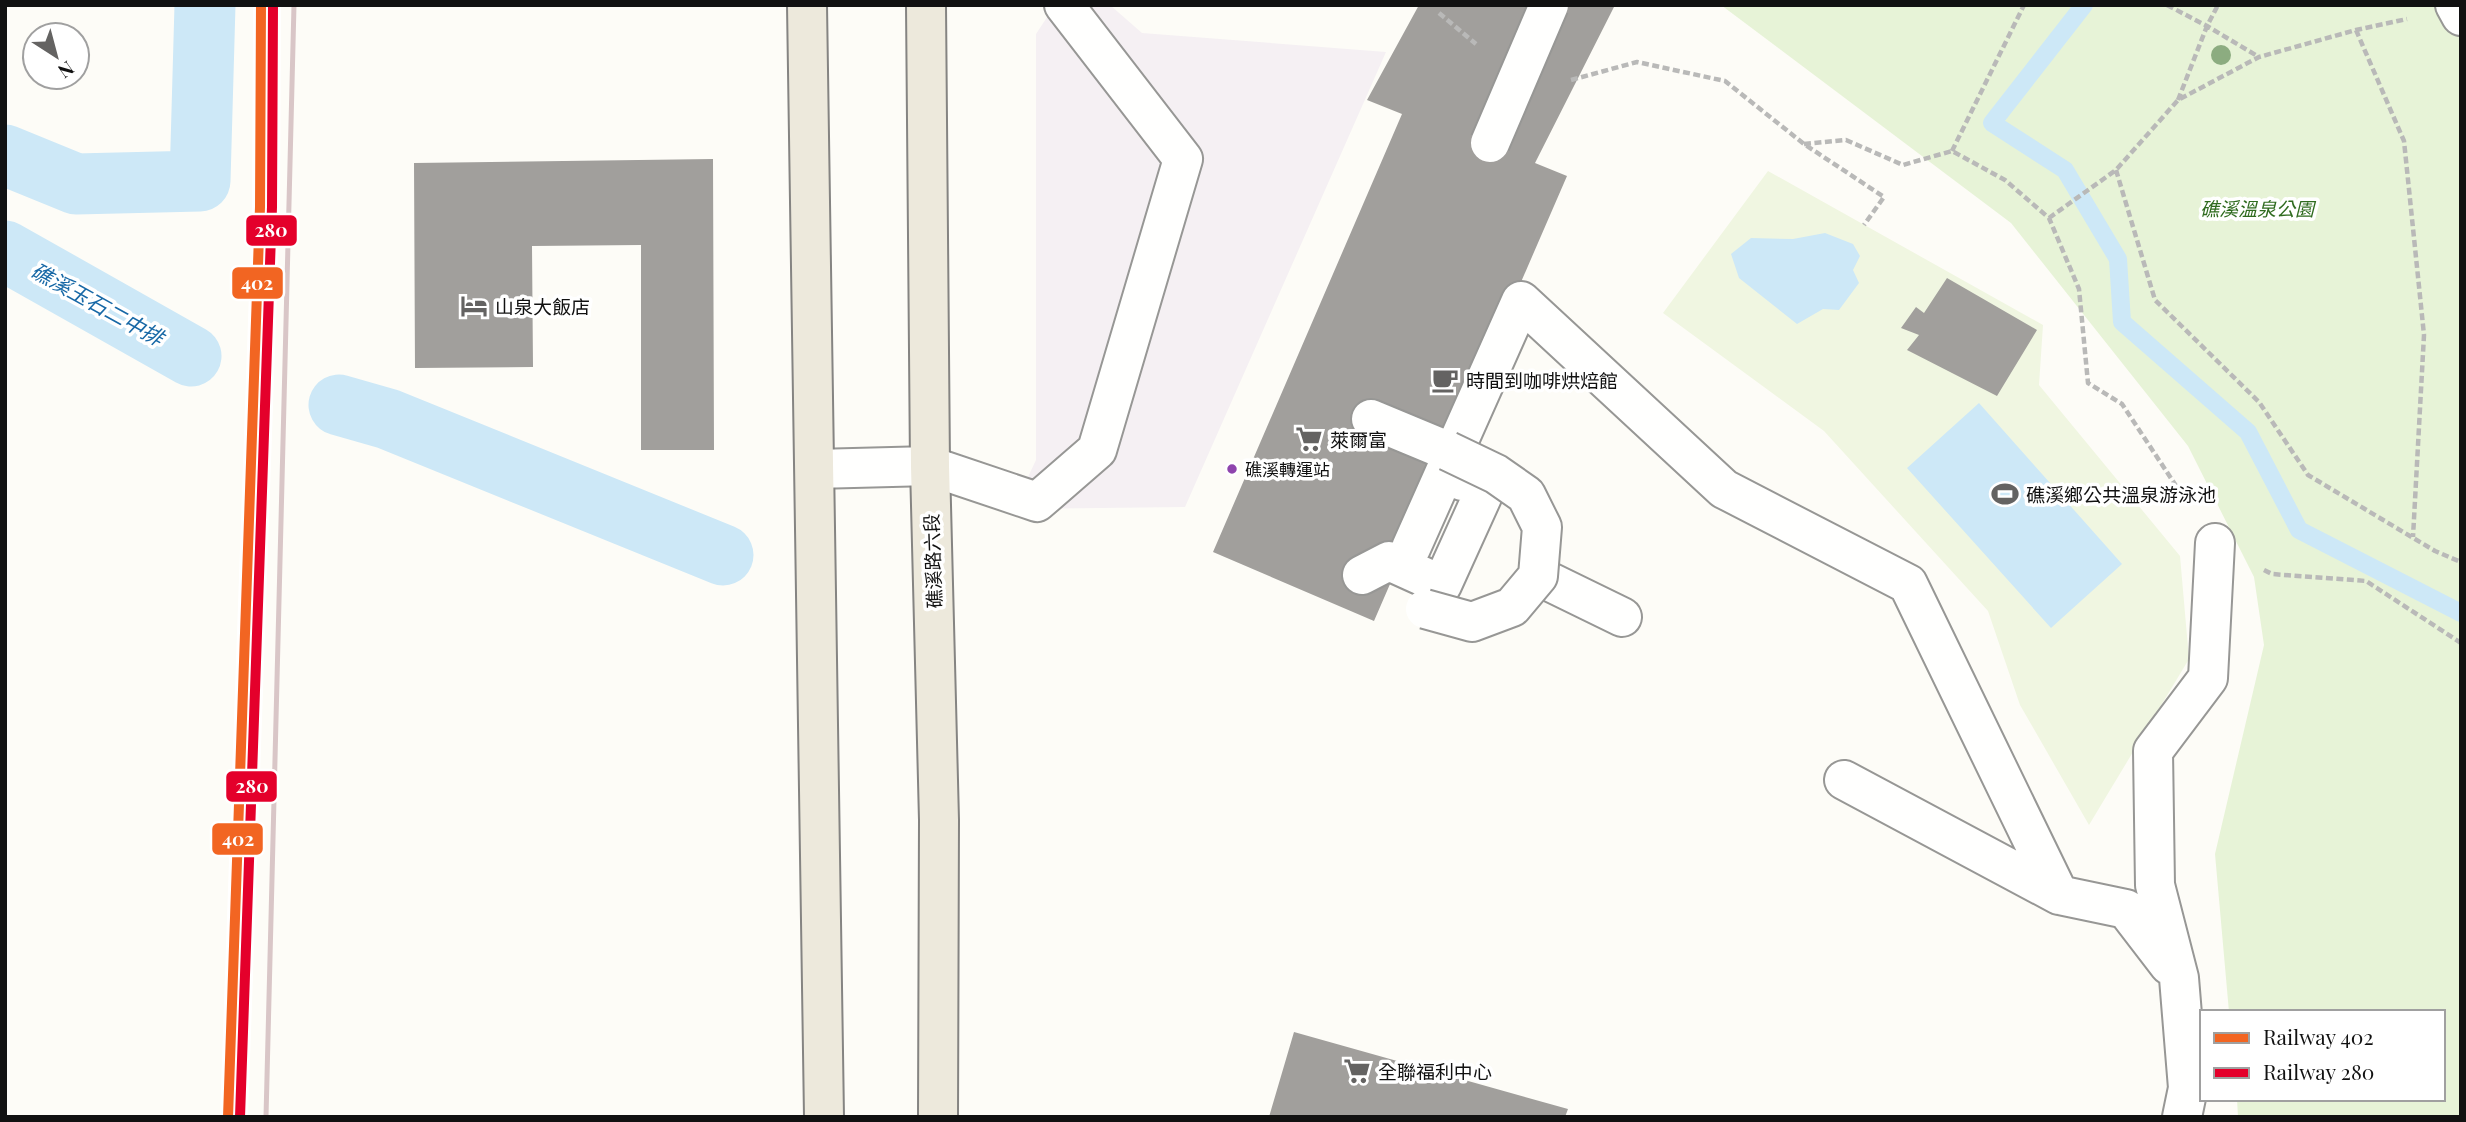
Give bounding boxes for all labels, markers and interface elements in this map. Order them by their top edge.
north arrow [21,21,91,91]
text: N [53,56,80,85]
park label: 礁溪溫泉公園 [2200,195,2317,221]
line badge: 280 [245,214,298,247]
text: 280 [255,216,287,242]
water label: 礁溪玉石二中排 [27,255,172,352]
line badge: 402 [231,266,284,300]
text: 402 [241,269,273,295]
hotel icon: 山泉大飯店 [459,291,489,321]
place label: 山泉大飯店 [495,293,590,319]
cafe icon: 時間到咖啡烘焙館 [1430,365,1460,395]
place label: 時間到咖啡烘焙館 [1466,367,1618,393]
supermarket icon: 萊爾富 [1294,424,1324,454]
place label: 萊爾富 [1330,426,1387,452]
place label: 礁溪轉運站 [1245,458,1330,480]
marker: 礁溪轉運站 [1225,462,1239,476]
sports icon: 礁溪鄉公共溫泉游泳池 [1990,479,2020,509]
place label: 礁溪鄉公共溫泉游泳池 [2026,481,2216,507]
street label: 礁溪路六段 [917,513,947,609]
line badge: 280 [225,770,278,803]
text: 280 [236,772,268,798]
line badge: 402 [211,822,264,856]
text: 402 [222,825,254,851]
legend [2200,1010,2445,1101]
text: Railway 402 [2263,1022,2373,1050]
supermarket icon: 全聯福利中心 [1342,1056,1372,1086]
text: Railway 280 [2263,1057,2374,1085]
place label: 全聯福利中心 [1378,1058,1492,1084]

